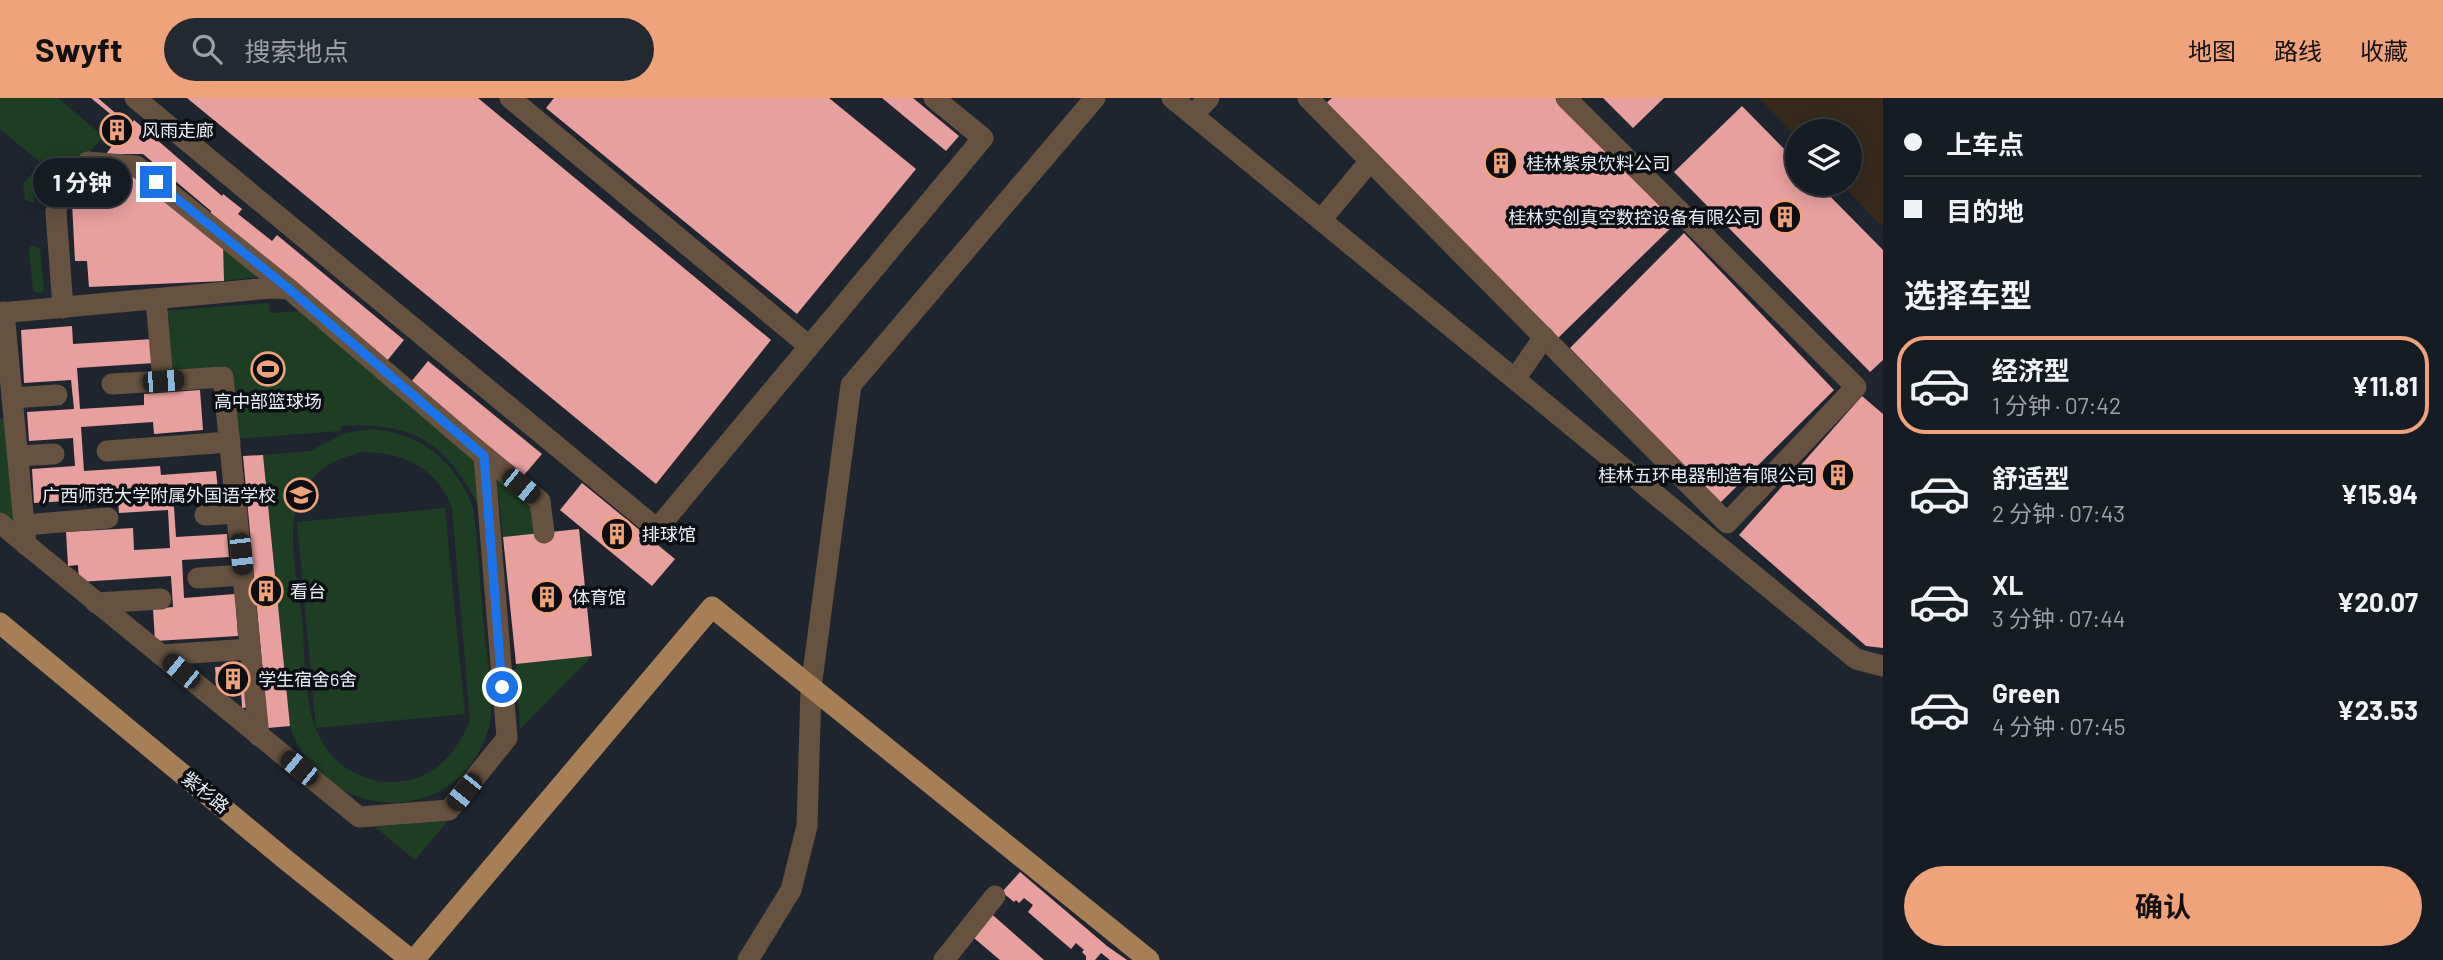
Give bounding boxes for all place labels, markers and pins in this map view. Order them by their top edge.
building icon: 风雨走廊 [98,111,136,149]
place label: 风雨走廊 [142,119,214,141]
building icon: 桂林紫泉饮料公司 [1482,144,1520,182]
place label: 桂林紫泉饮料公司 [1526,152,1670,174]
building icon: 桂林实创真空数控设备有限公司 [1766,198,1804,236]
place label: 桂林实创真空数控设备有限公司 [1508,206,1760,228]
sports icon: 高中部篮球场 [249,350,287,388]
place label: 高中部篮球场 [214,390,322,412]
building icon: 桂林五环电器制造有限公司 [1819,456,1857,494]
place label: 桂林五环电器制造有限公司 [1598,464,1814,486]
school or university icon: 广西师范大学附属外国语学校 [282,476,320,514]
place label: 广西师范大学附属外国语学校 [42,484,276,506]
building icon: 排球馆 [598,515,636,553]
place label: 排球馆 [642,523,696,545]
building icon: 看台 [247,572,285,610]
building icon: 体育馆 [528,578,566,616]
place label: 看台 [290,580,326,602]
place label: 体育馆 [572,586,626,608]
building icon: 学生宿舍6舍 [214,660,252,698]
place label: 学生宿舍6舍 [258,668,357,690]

